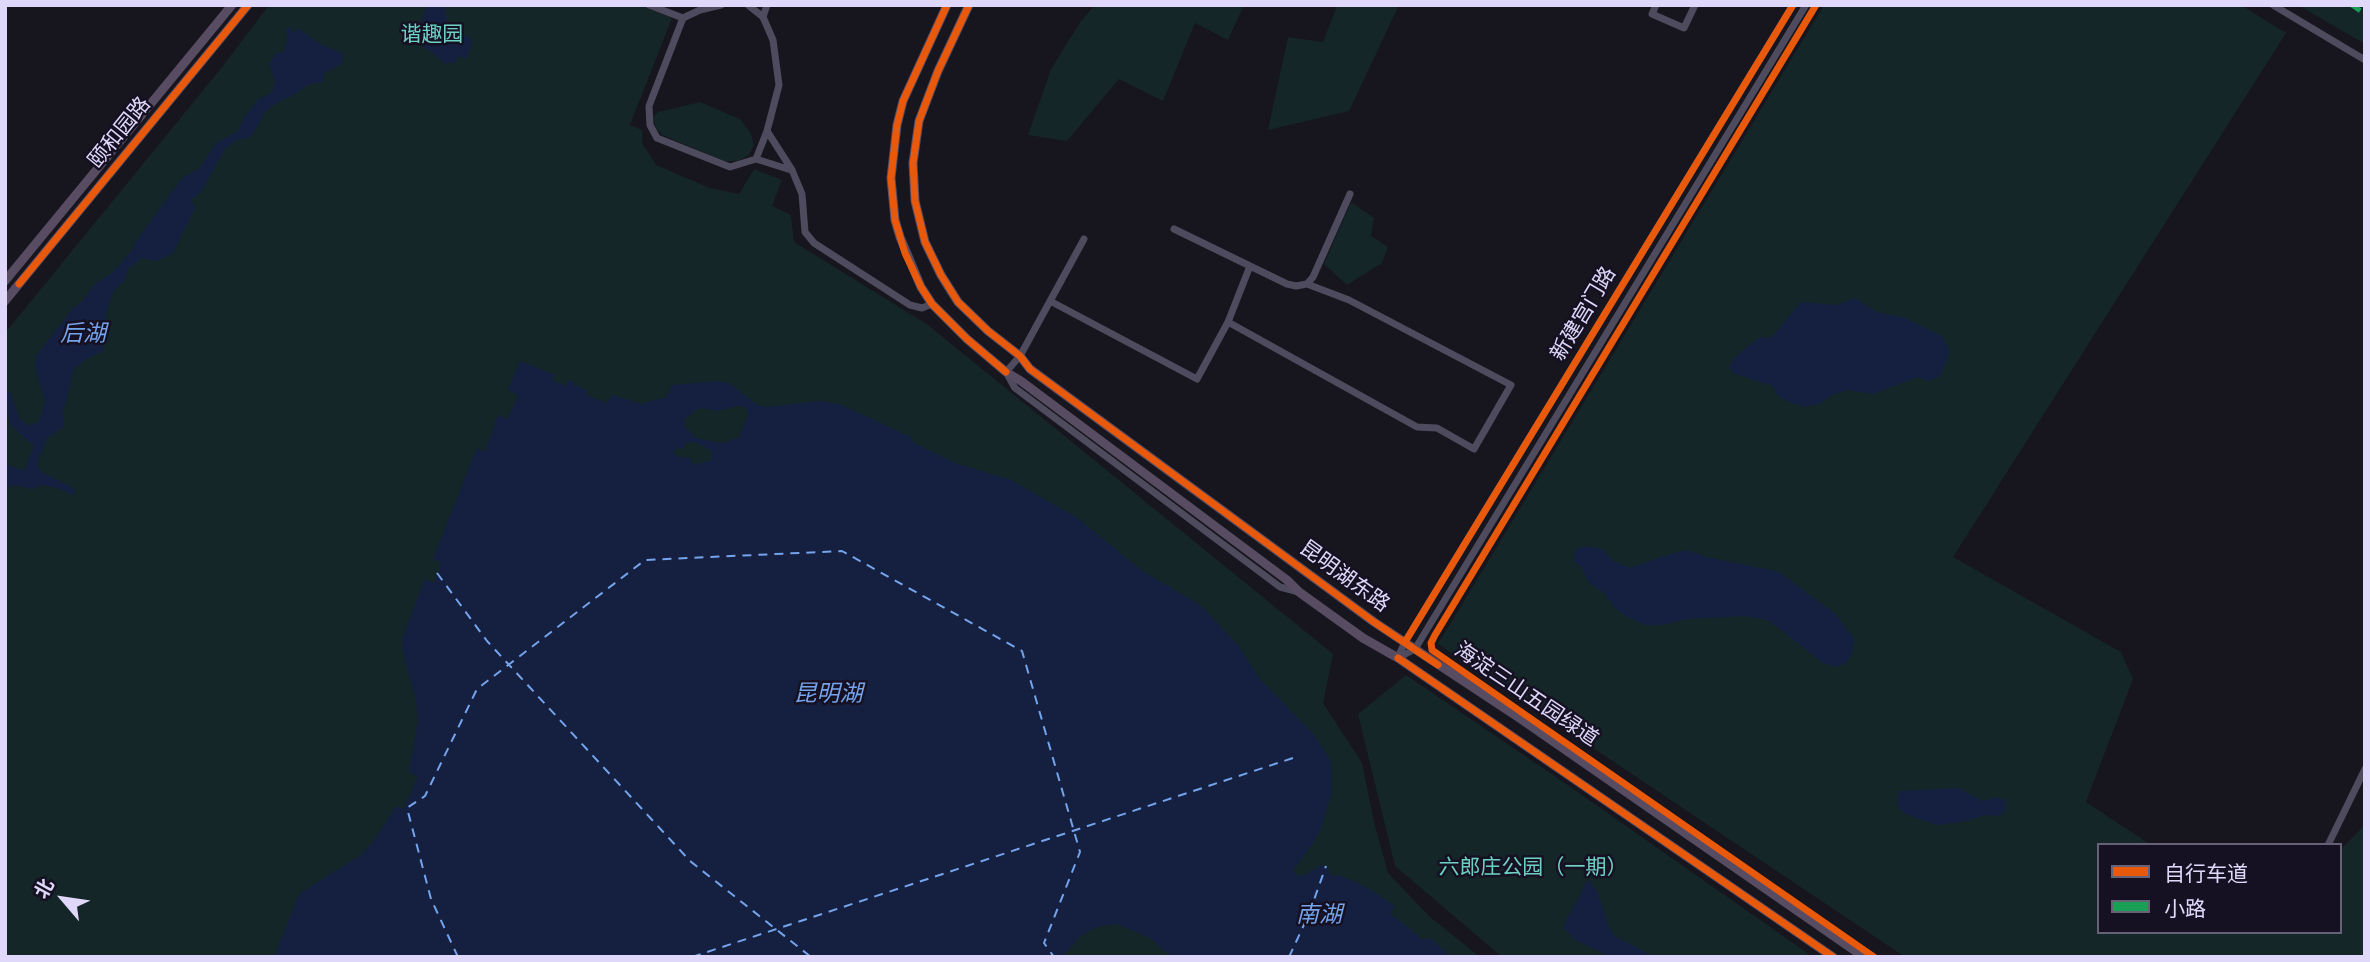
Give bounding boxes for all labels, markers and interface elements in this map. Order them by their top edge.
park label: 谐趣园 [401,22,463,48]
street label: 颐和园路 [84,92,156,174]
street label: 新建宫门路 [1546,263,1622,365]
water label: 后湖 [60,321,106,349]
street label: 昆明湖东路 [1294,536,1394,618]
street label: 海淀三山五园绿道 [1449,638,1603,752]
water label: 昆明湖 [794,681,862,709]
legend [2097,843,2342,934]
park label: 六郎庄公园（一期） [1439,855,1627,881]
text: 自行车道 [2164,860,2248,887]
north arrow [28,864,98,934]
text: 北 [29,874,60,903]
text: 小路 [2164,895,2206,922]
water label: 南湖 [1296,902,1342,930]

